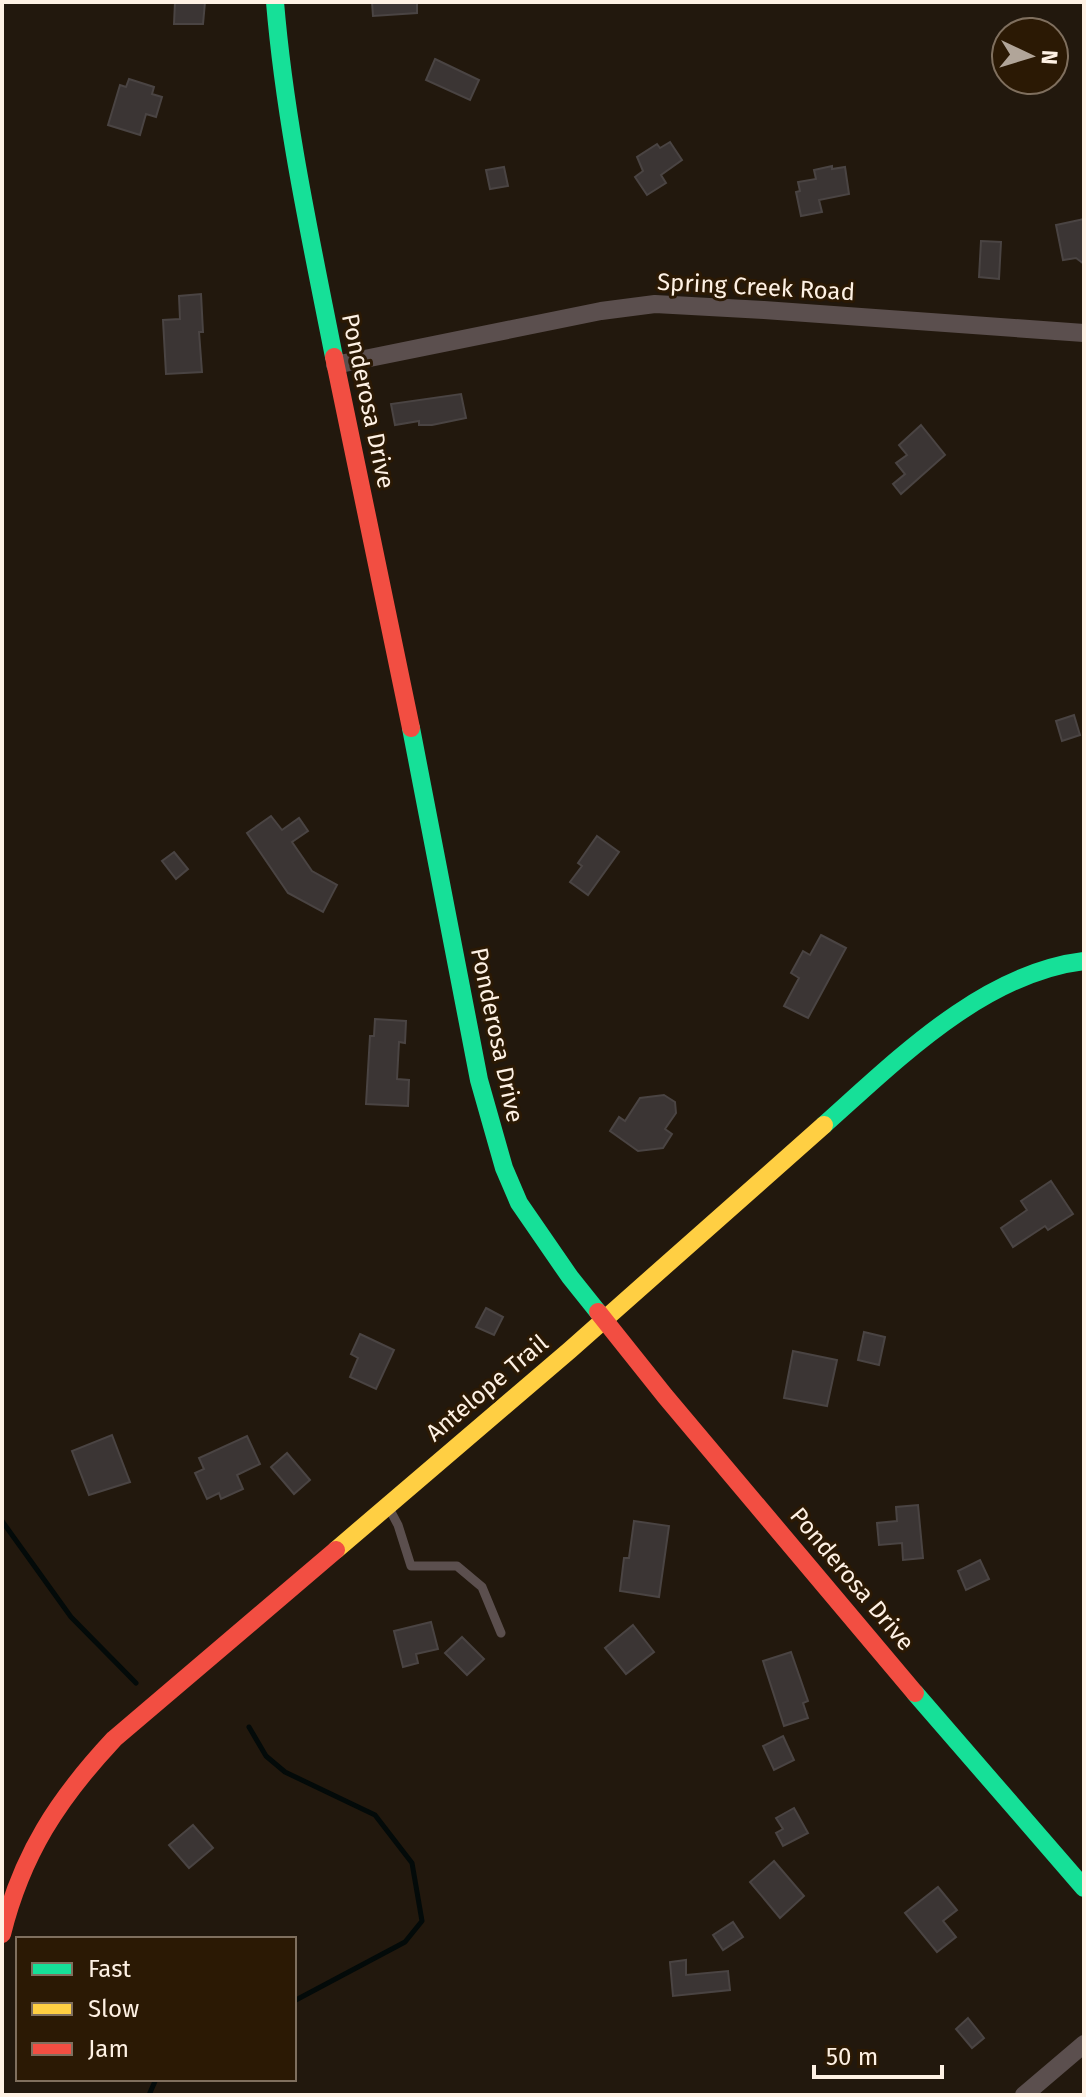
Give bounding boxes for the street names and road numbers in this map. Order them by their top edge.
street label: Spring Creek Road [656,268,856,306]
street label: Ponderosa Drive [336,311,400,491]
street label: Ponderosa Drive [465,945,529,1125]
street label: Antelope Trail [420,1329,554,1447]
street label: Ponderosa Drive [784,1502,920,1656]

